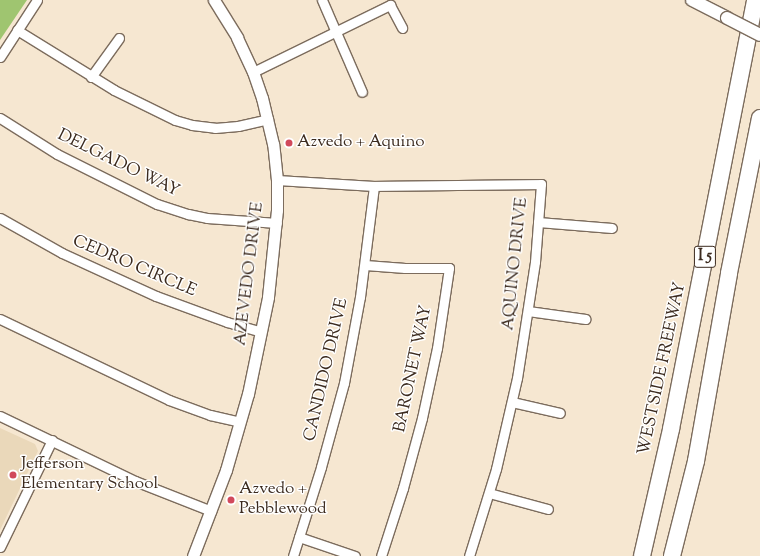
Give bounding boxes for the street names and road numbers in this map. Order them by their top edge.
street label: DELGADO WAY [54,126,182,202]
street label: AQUINO DRIVE [499,197,533,331]
street label: AZEVEDO DRIVE [231,201,269,347]
street label: CEDRO CIRCLE [69,232,199,302]
road number: I 5 [693,243,717,271]
street label: WESTSIDE FREEWAY [635,281,691,457]
street label: CANDIDO DRIVE [301,296,353,444]
street label: BARONET WAY [391,304,437,434]

